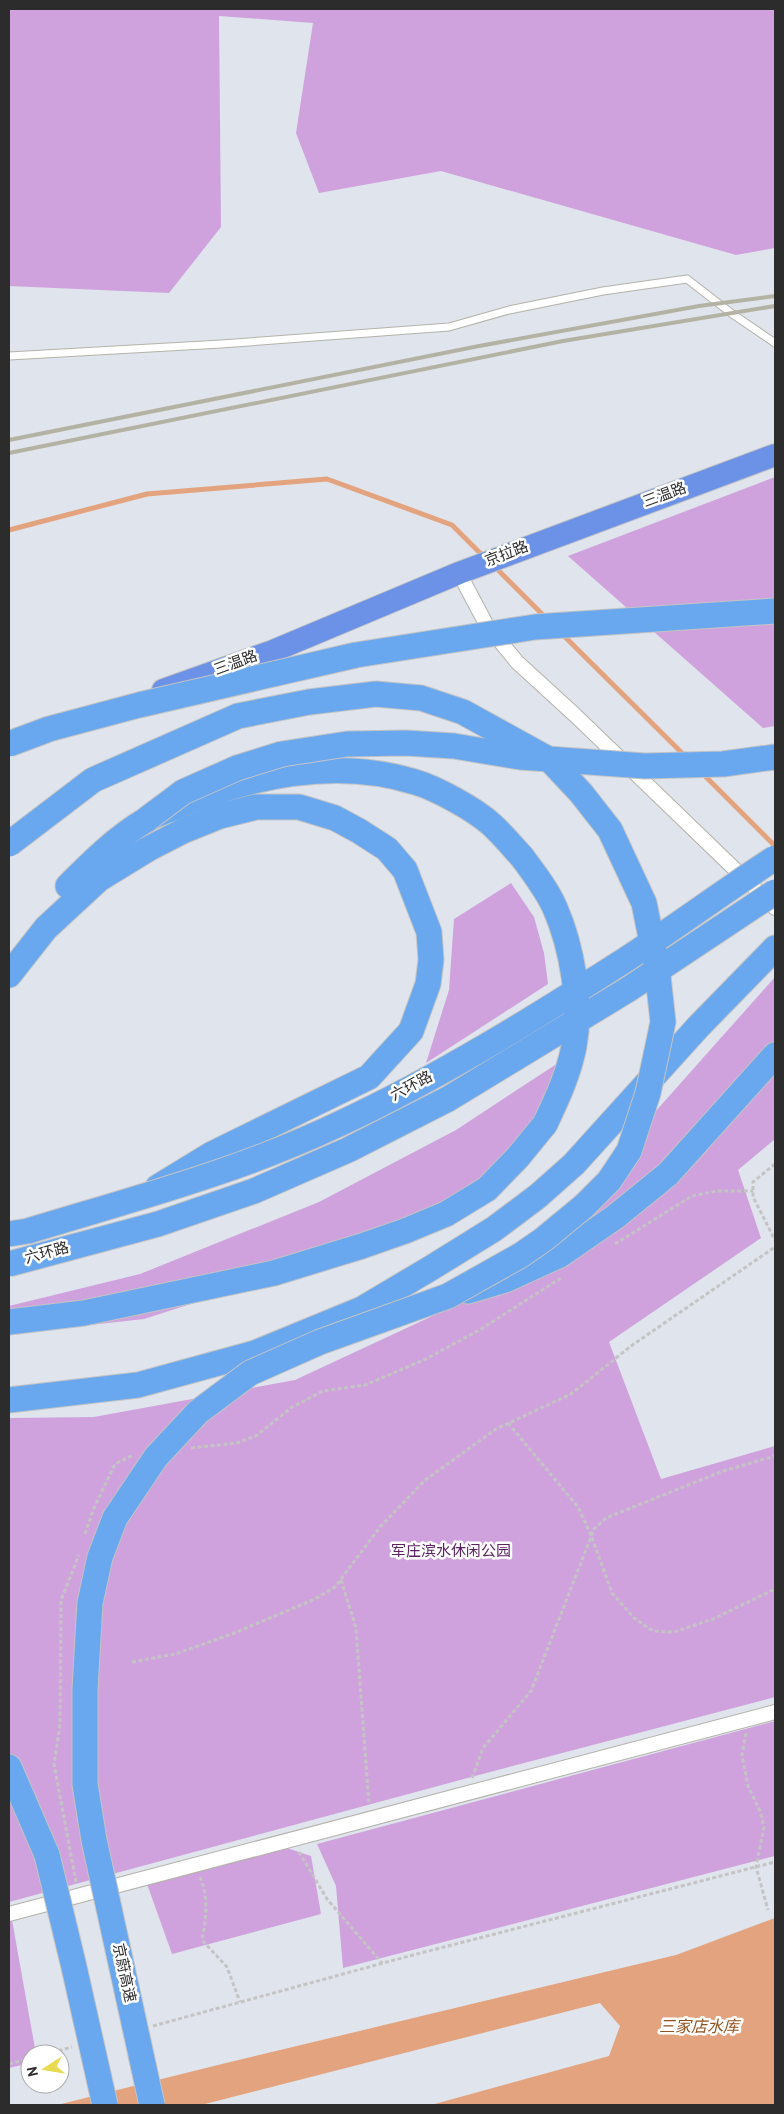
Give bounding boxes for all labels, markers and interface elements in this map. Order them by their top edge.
street label: 三温路 [641,479,689,513]
street label: 京拉路 [482,537,531,572]
street label: 三温路 [212,647,260,681]
street label: 六环路 [388,1068,436,1106]
street label: 六环路 [23,1239,71,1269]
park label: 军庄滨水休闲公园 [391,1542,511,1562]
street label: 京蔚高速 [107,1942,139,2004]
water label: 三家店水库 [659,2018,742,2038]
north arrow [20,2044,70,2094]
text: N [24,2065,43,2078]

